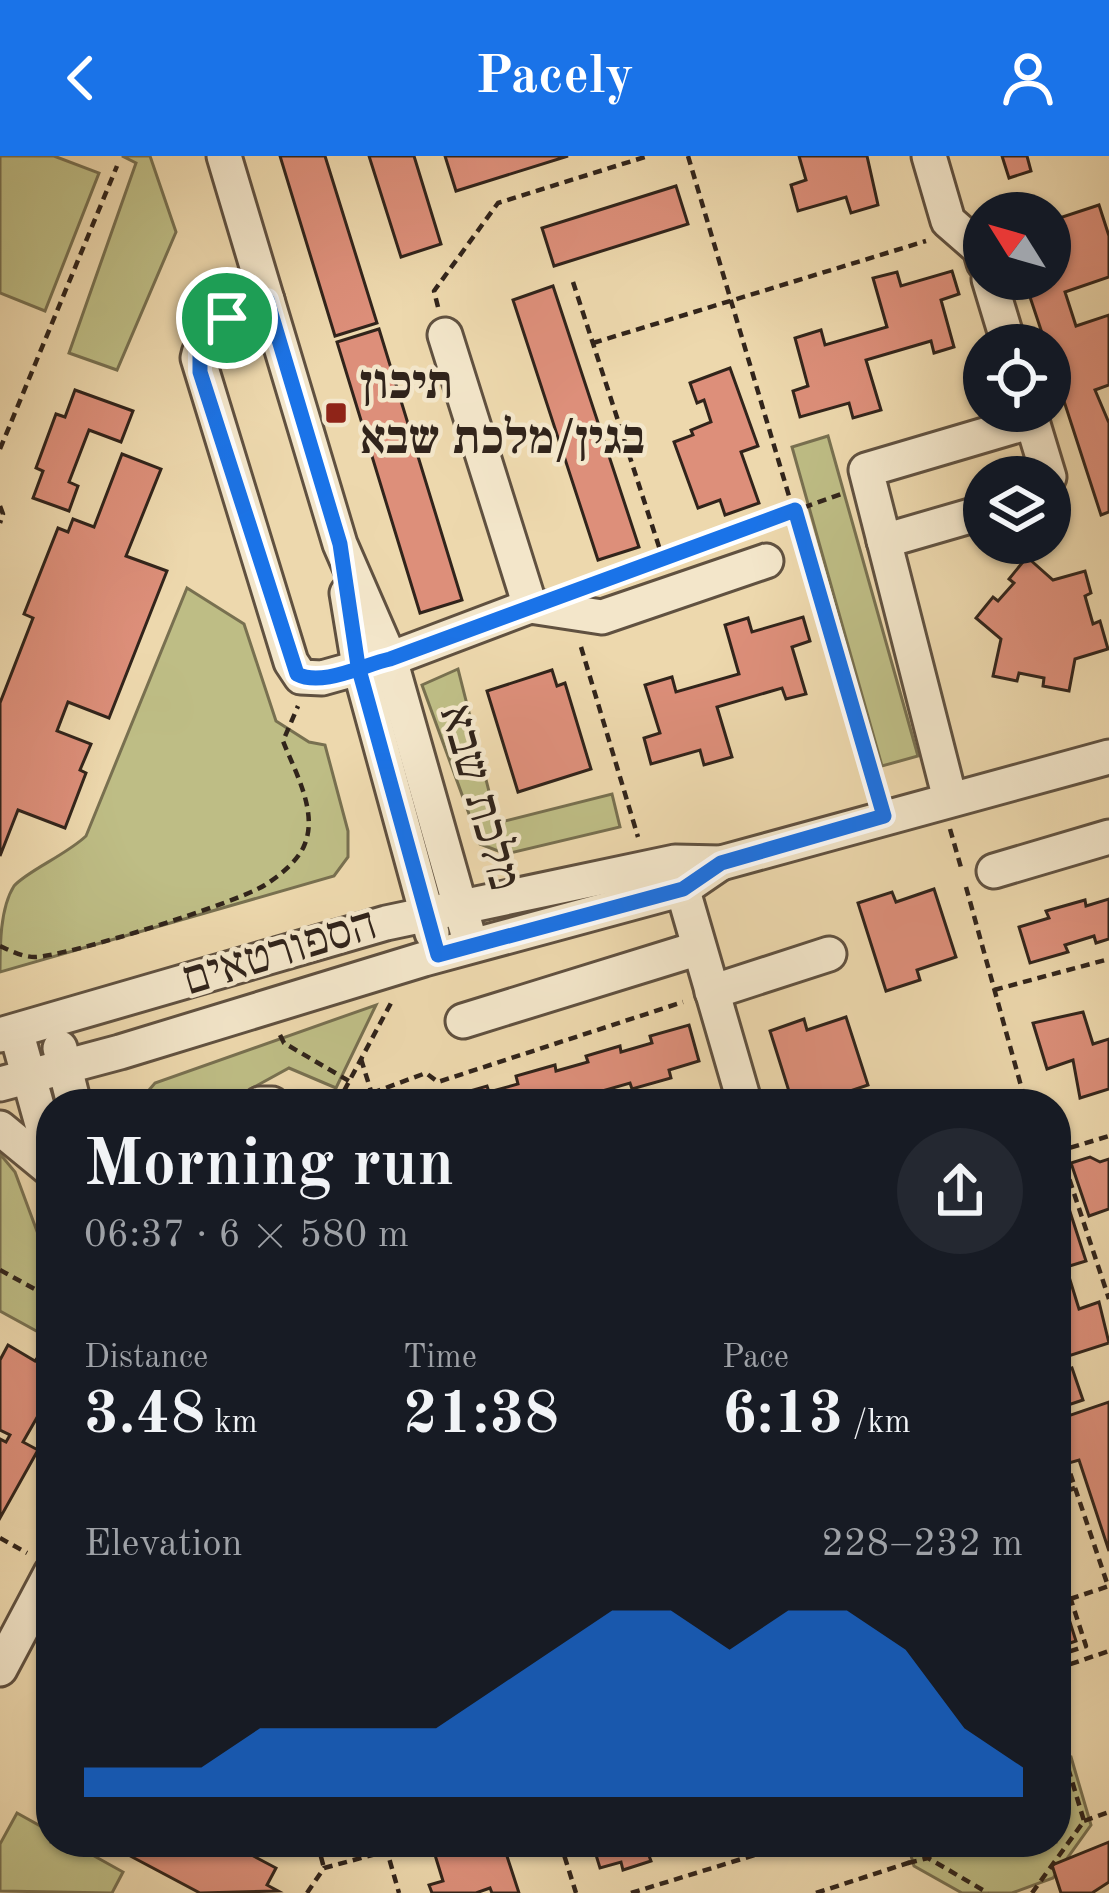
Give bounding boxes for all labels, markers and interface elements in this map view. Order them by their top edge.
icon: back [48,45,114,111]
icon: person [995,45,1061,111]
text: Pacely [475,51,634,105]
north arrow [963,192,1071,300]
map controls [963,192,1071,564]
pin [176,267,278,369]
icon: arrive [194,285,260,351]
button: locate [963,324,1071,432]
place label: תיכון בגין/מלכת שבא [360,361,645,464]
marker: תיכון בגין/מלכת שבא [323,400,349,426]
button: layers [963,456,1071,564]
street label: מלכת שבא [430,699,530,896]
street label: הספורטאים [177,901,383,1005]
button: share [897,1128,1023,1254]
text: Morning run [84,1134,454,1200]
text: 06:37 · 6 × 580 m [84,1216,409,1255]
text: Distance [84,1342,208,1375]
text: Time [403,1342,477,1375]
text: Pace [722,1342,789,1375]
text: 3.48 [84,1386,205,1446]
text: 21:38 [403,1386,559,1446]
text: 6:13 [722,1386,843,1446]
text: km [205,1407,258,1440]
text: /km [843,1407,911,1440]
text: Elevation [84,1525,243,1564]
text: 228–232 m [821,1525,1023,1564]

